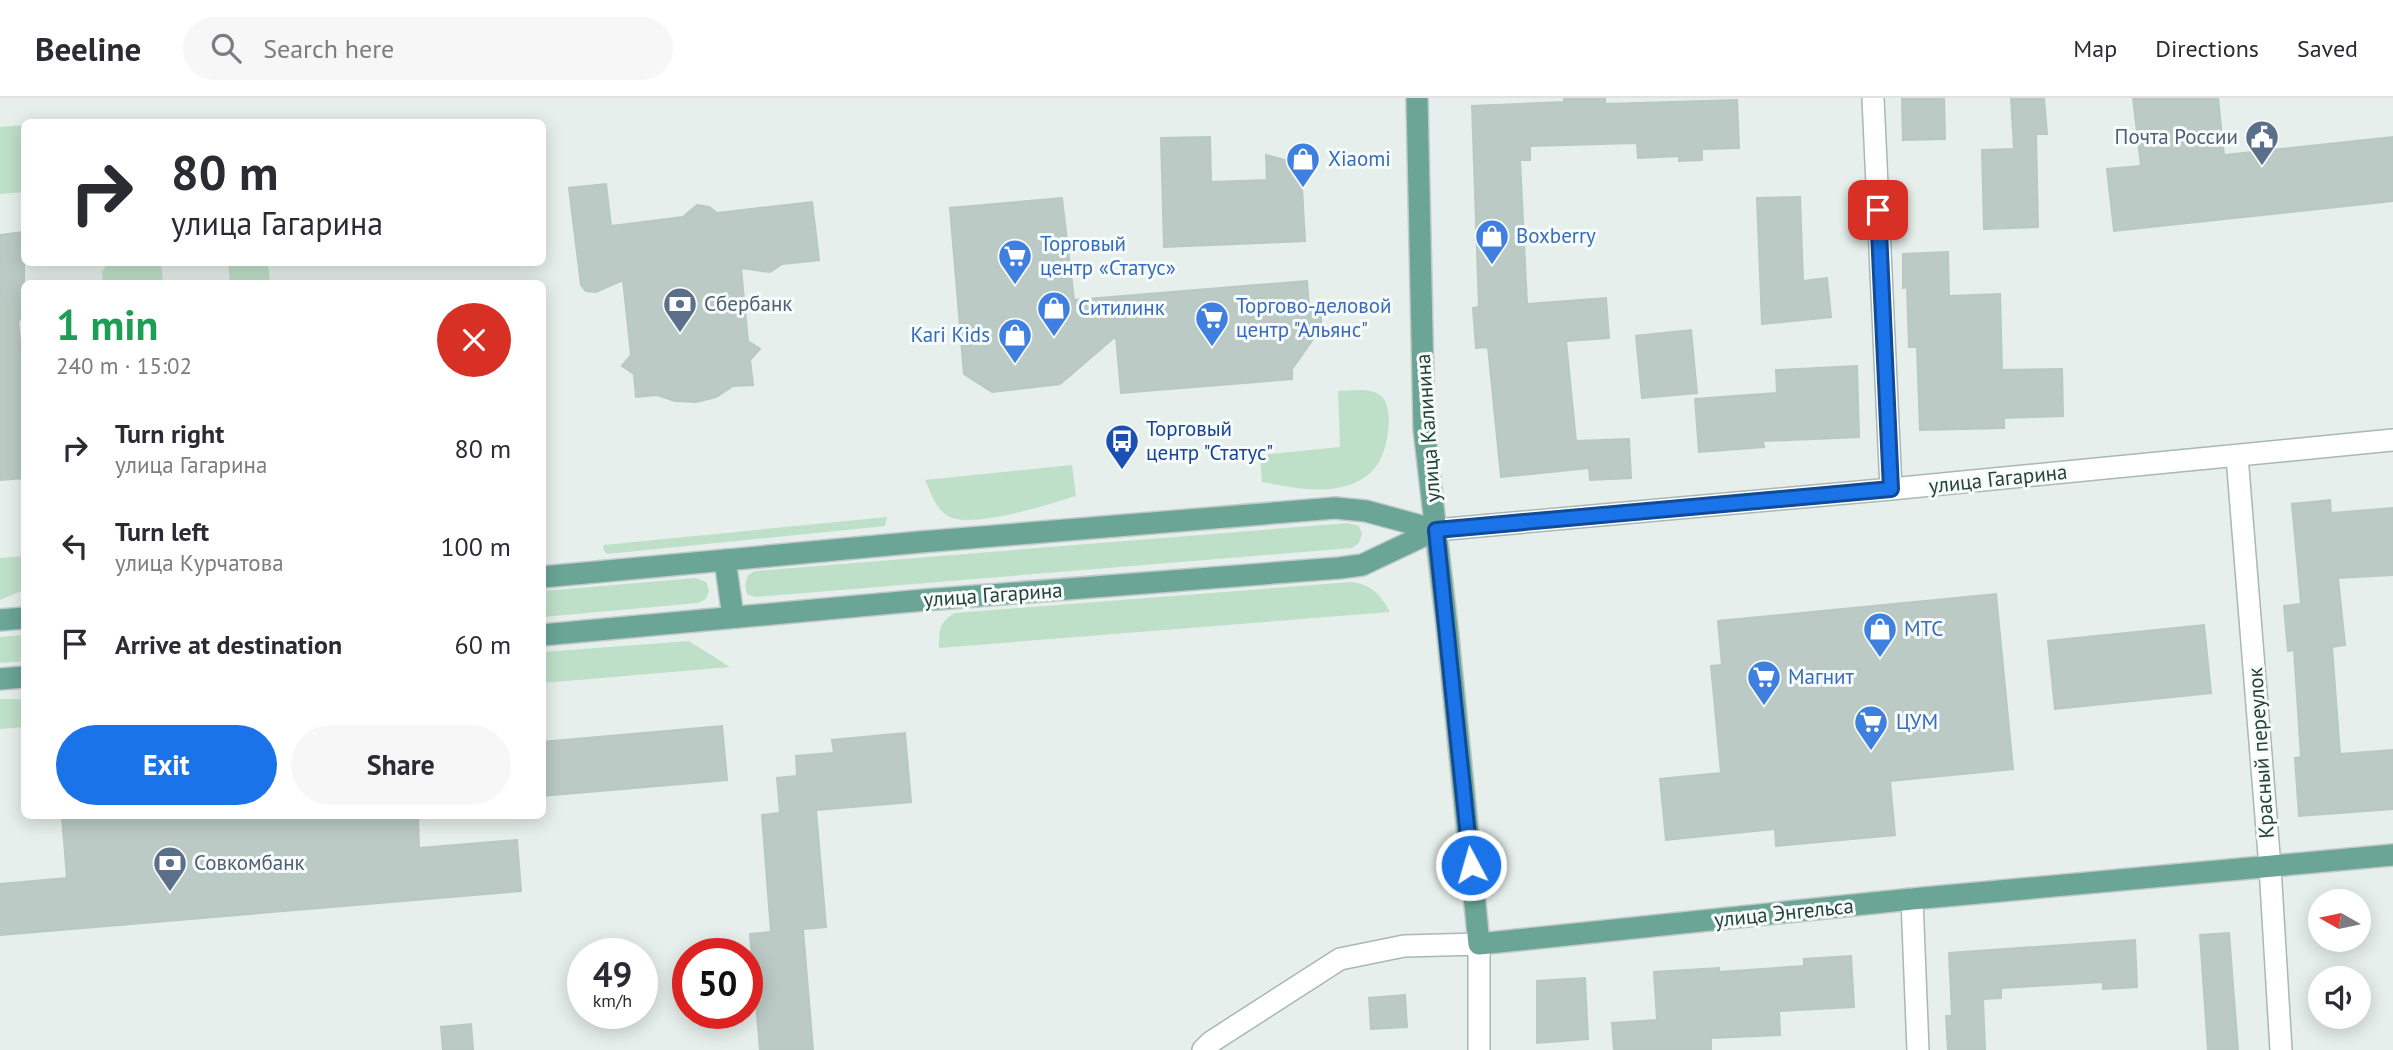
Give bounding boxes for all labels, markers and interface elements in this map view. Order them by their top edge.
search box [183,17,673,80]
text: Beeline [35,27,141,70]
icon: search [207,29,245,67]
text: Search here [263,32,394,65]
text: Map [2073,33,2117,64]
text: Directions [2155,33,2259,64]
text: Saved [2297,33,2358,64]
public building icon: Почта России [2243,118,2281,167]
place label: Почта России [2115,123,2238,150]
text: 80 m [171,140,278,204]
shop icon: Xiaomi [1284,140,1322,189]
place label: Xiaomi [1328,145,1391,172]
icon: right [56,147,147,238]
pin [1848,180,1908,240]
icon: arrive [1859,191,1897,229]
text: улица Гагарина [171,202,383,244]
shop icon: Boxberry [1473,217,1511,266]
place label: Boxberry [1516,222,1596,249]
place label: Торговый центр «Статус» [1040,230,1176,281]
supermarket icon: Торговый центр «Статус» [996,237,1034,286]
bank icon: Сбербанк [661,285,699,334]
shop icon: Ситилинк [1035,289,1073,338]
place label: Сбербанк [704,290,792,317]
place label: Торгово-деловой центр "Альянс" [1236,292,1391,343]
place label: Ситилинк [1078,294,1165,321]
text: 1 min [56,297,158,352]
supermarket icon: Торгово-деловой центр "Альянс" [1193,299,1231,348]
button: close [437,303,511,377]
shop icon: Kari Kids [996,316,1034,365]
place label: Kari Kids [910,321,990,348]
text: 240 m · 15:02 [56,351,192,380]
street label: улица Калинина [1409,353,1446,503]
place label: Торговый центр "Статус" [1146,415,1273,466]
text: Turn right [115,417,224,450]
bus stop icon: Торговый центр "Статус" [1103,422,1141,471]
icon: right [56,429,94,467]
text: 80 m [455,432,511,465]
text: улица Гагарина [115,450,267,479]
street label: улица Гагарина [1927,458,2069,499]
text: Turn left [115,515,209,548]
icon: left [56,527,94,565]
text: 100 m [440,530,511,563]
text: улица Курчатова [115,548,284,577]
street label: улица Гагарина [923,576,1063,613]
shop icon: МТС [1861,610,1899,659]
place label: МТС [1904,615,1943,642]
icon: arrive [56,625,94,663]
text: Arrive at destination [115,628,342,661]
text: 60 m [455,628,511,661]
supermarket icon: Магнит [1745,658,1783,707]
place label: Магнит [1788,663,1855,690]
street label: Красный переулок [2241,667,2280,839]
supermarket icon: ЦУМ [1852,703,1890,752]
place label: ЦУМ [1896,708,1938,735]
button: Exit [56,725,277,805]
button: Share [291,725,511,805]
position arrow [1434,828,1508,902]
bank icon: Совкомбанк [151,844,189,893]
place label: Совкомбанк [194,849,305,876]
north arrow [2308,889,2371,952]
map controls [2308,889,2371,1029]
street label: улица Энгельса [1713,892,1855,933]
speed limit sign: 50 [672,938,763,1029]
text: 49 [593,951,632,997]
button: sound [2308,966,2371,1029]
text: km/h [593,989,632,1012]

